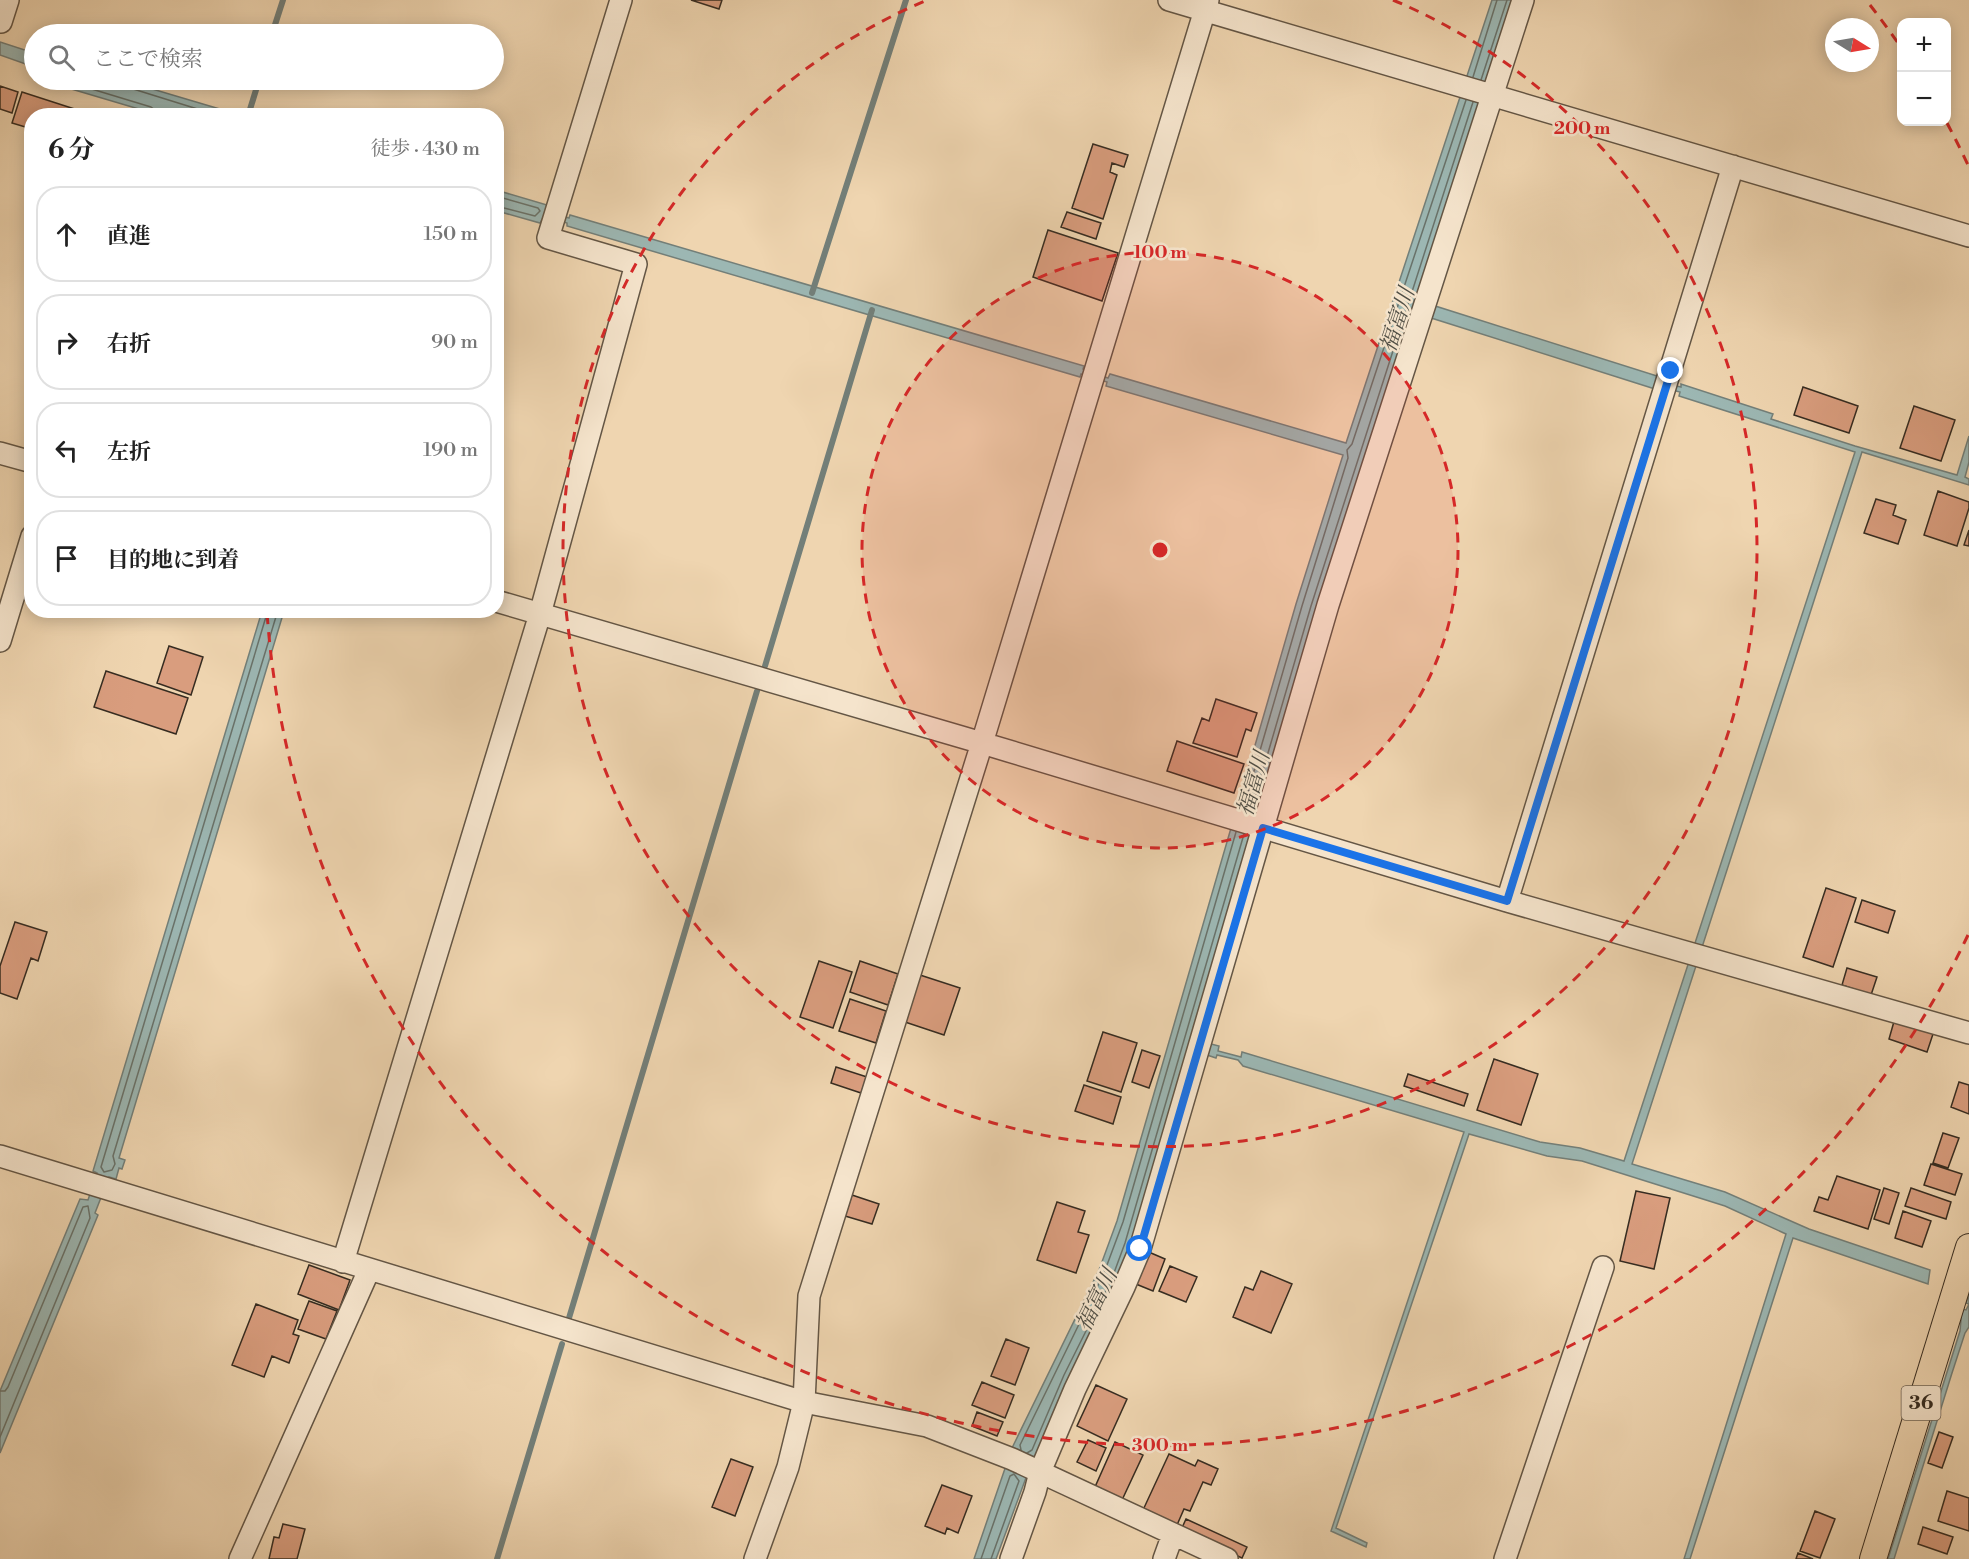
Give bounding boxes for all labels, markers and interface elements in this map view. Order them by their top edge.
north arrow [1825,18,1879,72]
map controls [1897,18,1951,126]
button: + [1897,18,1951,72]
search box [24,24,504,90]
icon: search [45,41,78,74]
text: ここで検索 [93,46,203,73]
button: − [1897,72,1951,126]
text: 200 m [1554,117,1611,140]
text: 6 分 [48,134,95,166]
text: 徒歩 · 430 m [371,137,480,162]
icon: ahead [50,218,83,251]
text: 150 m [423,222,478,247]
text: 直進 [107,223,151,250]
text: 100 m [1133,241,1187,264]
water label: 福富川 [1375,283,1422,356]
icon: right [50,326,83,359]
text: 90 m [431,330,478,355]
text: 右折 [107,331,151,358]
route end [1657,357,1683,383]
icon: left [50,434,83,467]
text: 190 m [423,438,478,463]
text: 左折 [107,439,151,466]
centre of rings [1150,540,1170,560]
icon: arrive [50,542,83,575]
text: 目的地に到着 [107,547,239,574]
water label: 福富川 [1232,747,1277,819]
route start [1126,1235,1152,1261]
water label: 福富川 [1070,1263,1124,1336]
road number: 36 [1902,1386,1940,1420]
text: 300 m [1132,1434,1189,1457]

